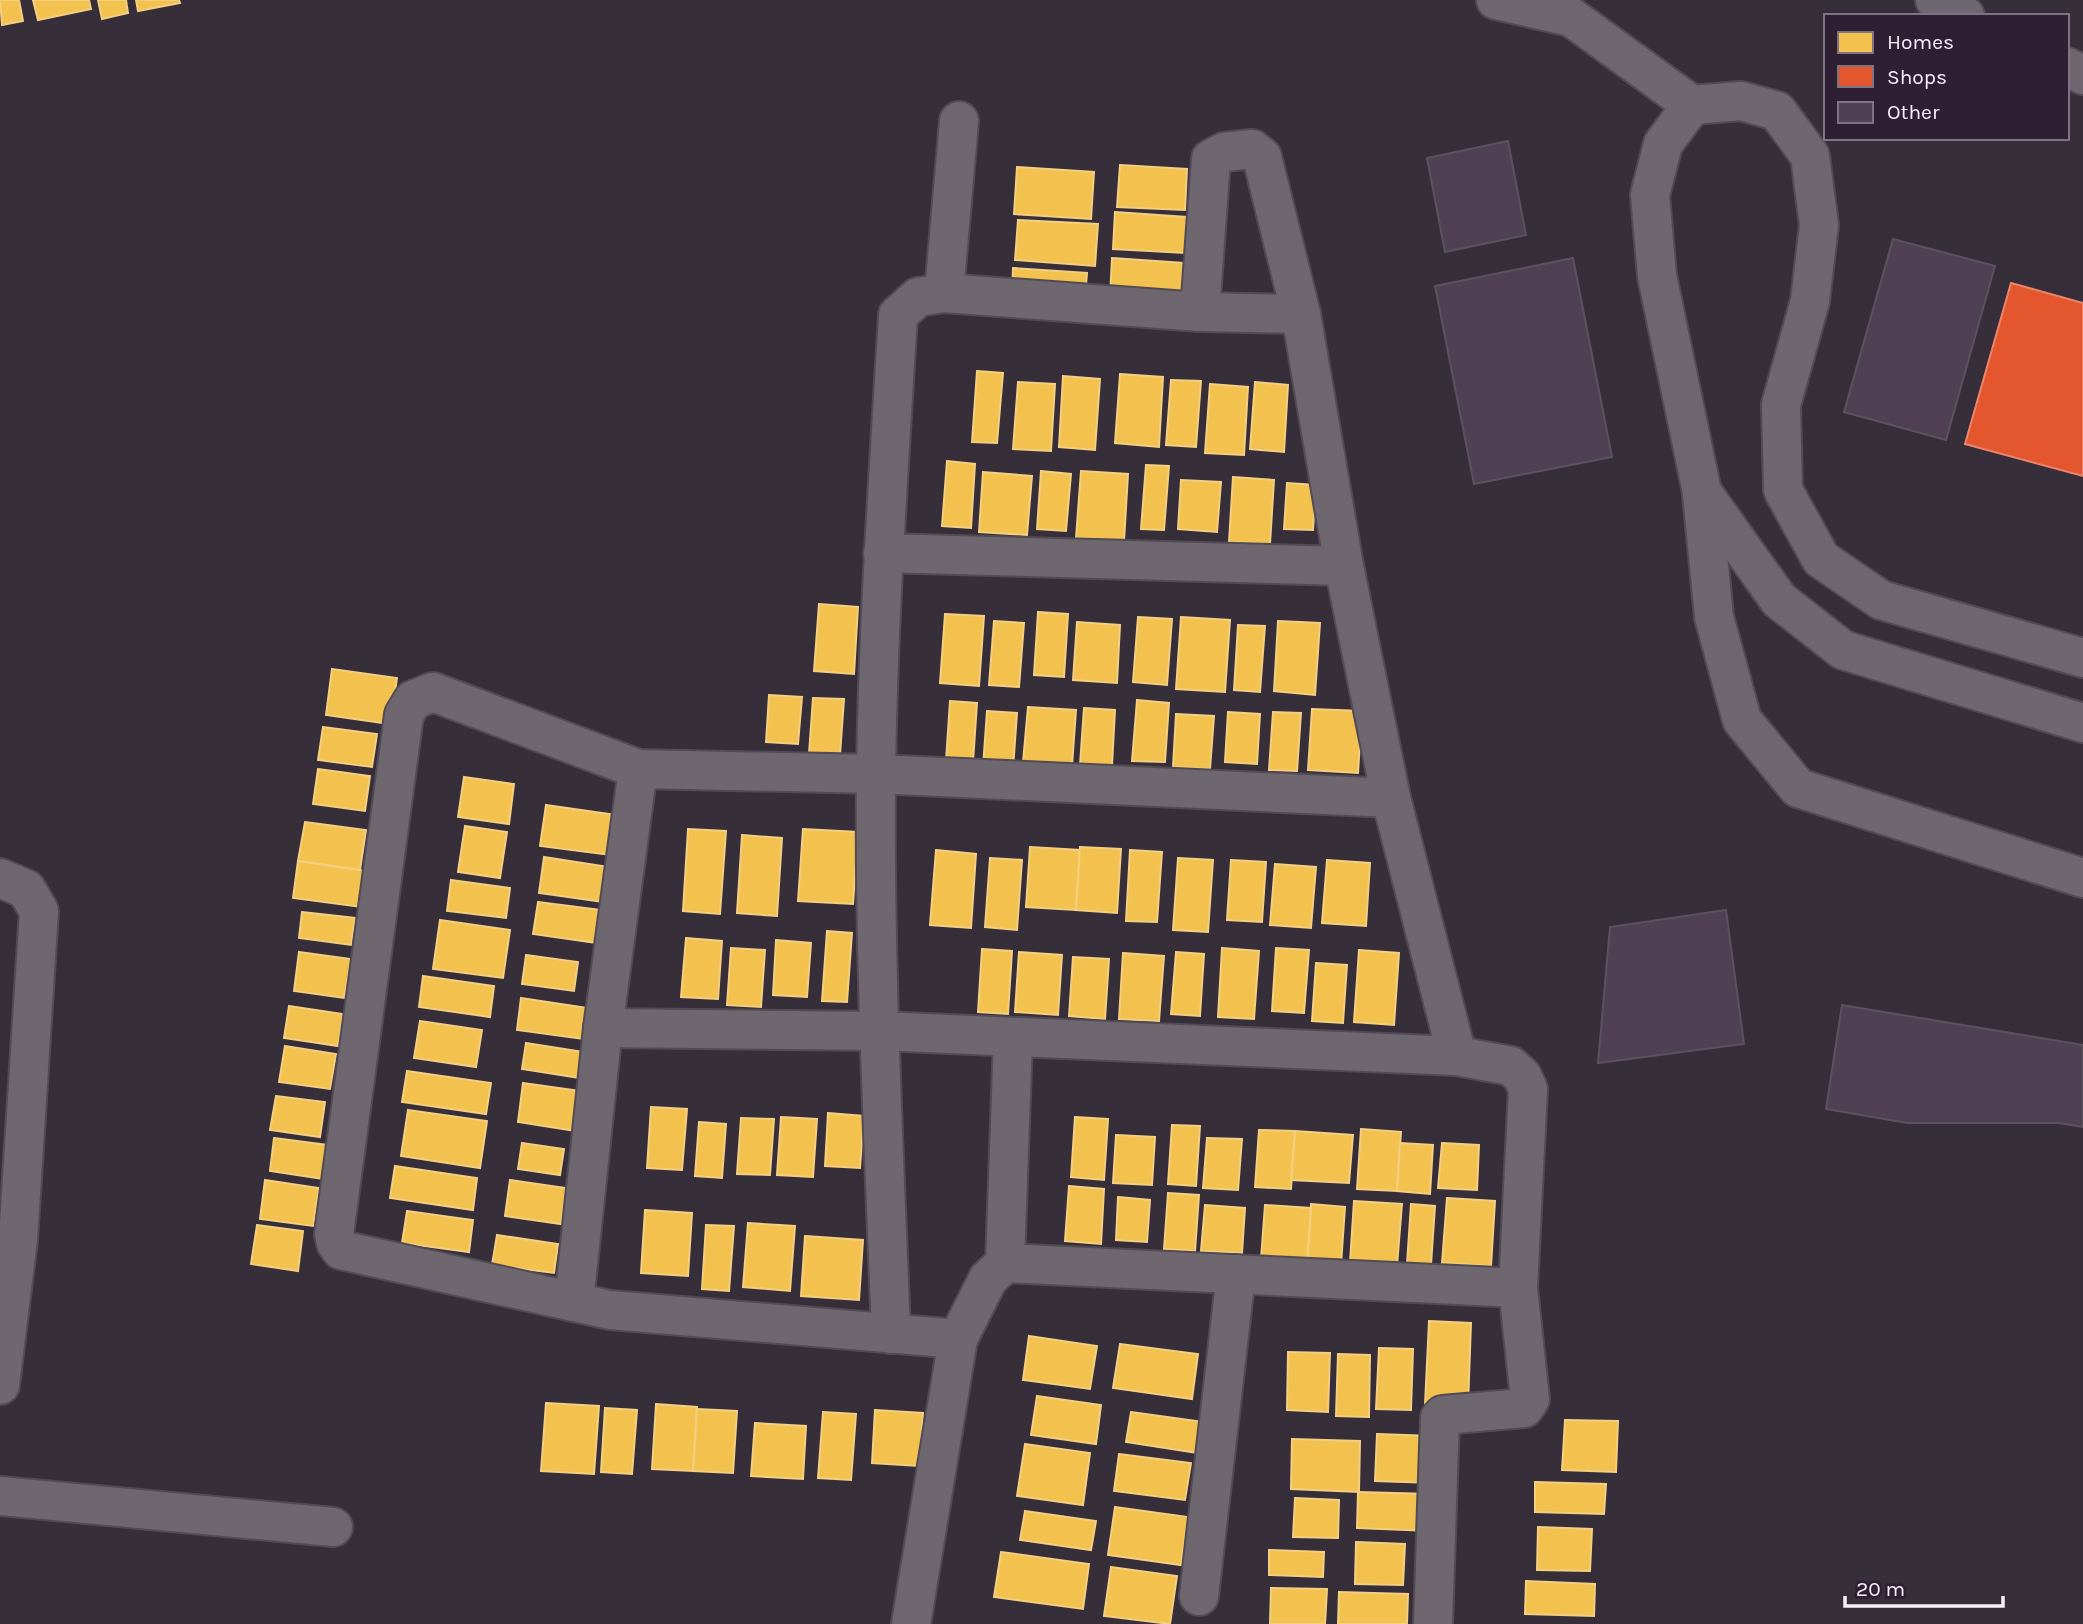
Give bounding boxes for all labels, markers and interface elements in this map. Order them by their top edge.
legend [1824,14,2069,140]
text: Homes [1887,30,1954,54]
text: Shops [1887,65,1947,89]
text: Other [1887,100,1940,124]
scale bar [1845,1564,2002,1608]
text: 20 m [1856,1577,1905,1601]

